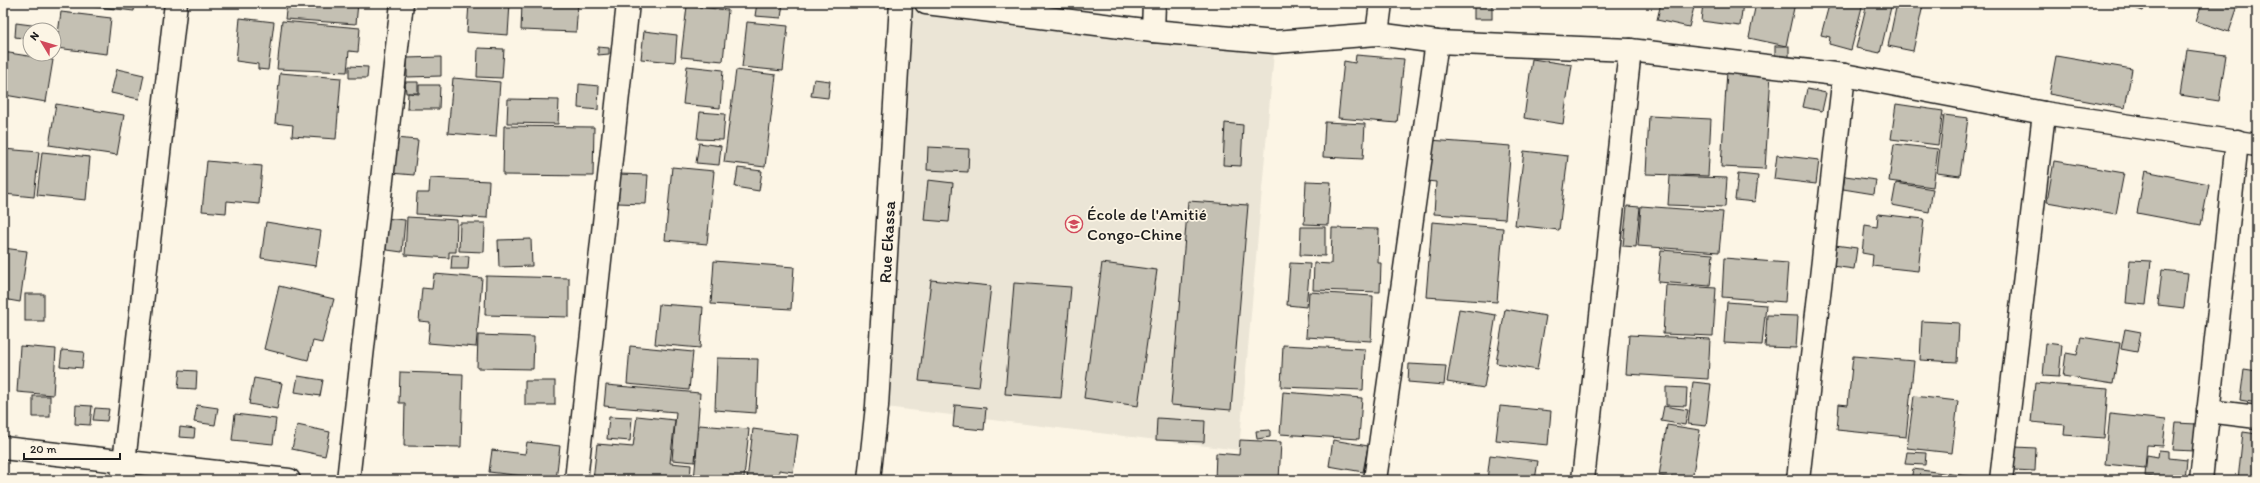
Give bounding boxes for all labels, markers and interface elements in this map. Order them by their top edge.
north arrow [22,22,62,62]
text: N [27,29,42,43]
street label: Rue Ekassa [875,200,899,284]
place label: École de l'Amitié Congo-Chine [1087,204,1207,244]
school or university icon: École de l'Amitié Congo-Chine [1064,214,1084,234]
scale bar [24,435,120,461]
text: 20 m [30,442,57,456]

